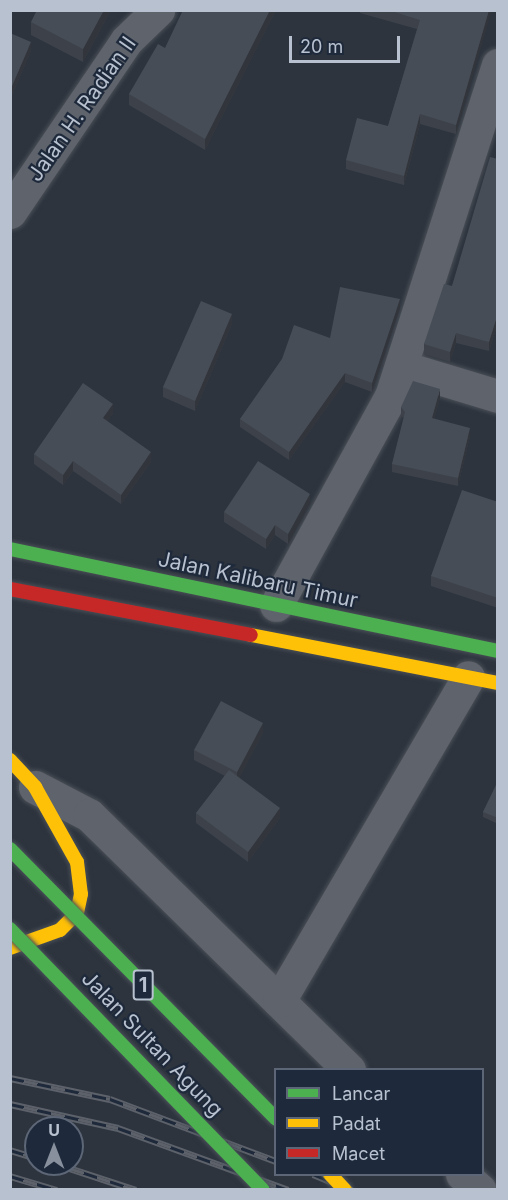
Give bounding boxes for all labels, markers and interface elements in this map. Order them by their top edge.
scale bar [292,24,403,62]
street label: Jalan H. Radian II [23,32,141,186]
text: 20 m [300,36,343,57]
street label: Jalan Kalibaru Timur [156,547,360,613]
street label: Jalan Sultan Agung [76,966,228,1122]
road number: 1 [132,968,154,1002]
legend [274,1068,484,1176]
text: Lancar [332,1083,390,1104]
text: Padat [332,1113,381,1134]
north arrow [24,1116,84,1176]
text: U [48,1120,60,1140]
text: Macet [332,1143,385,1164]

